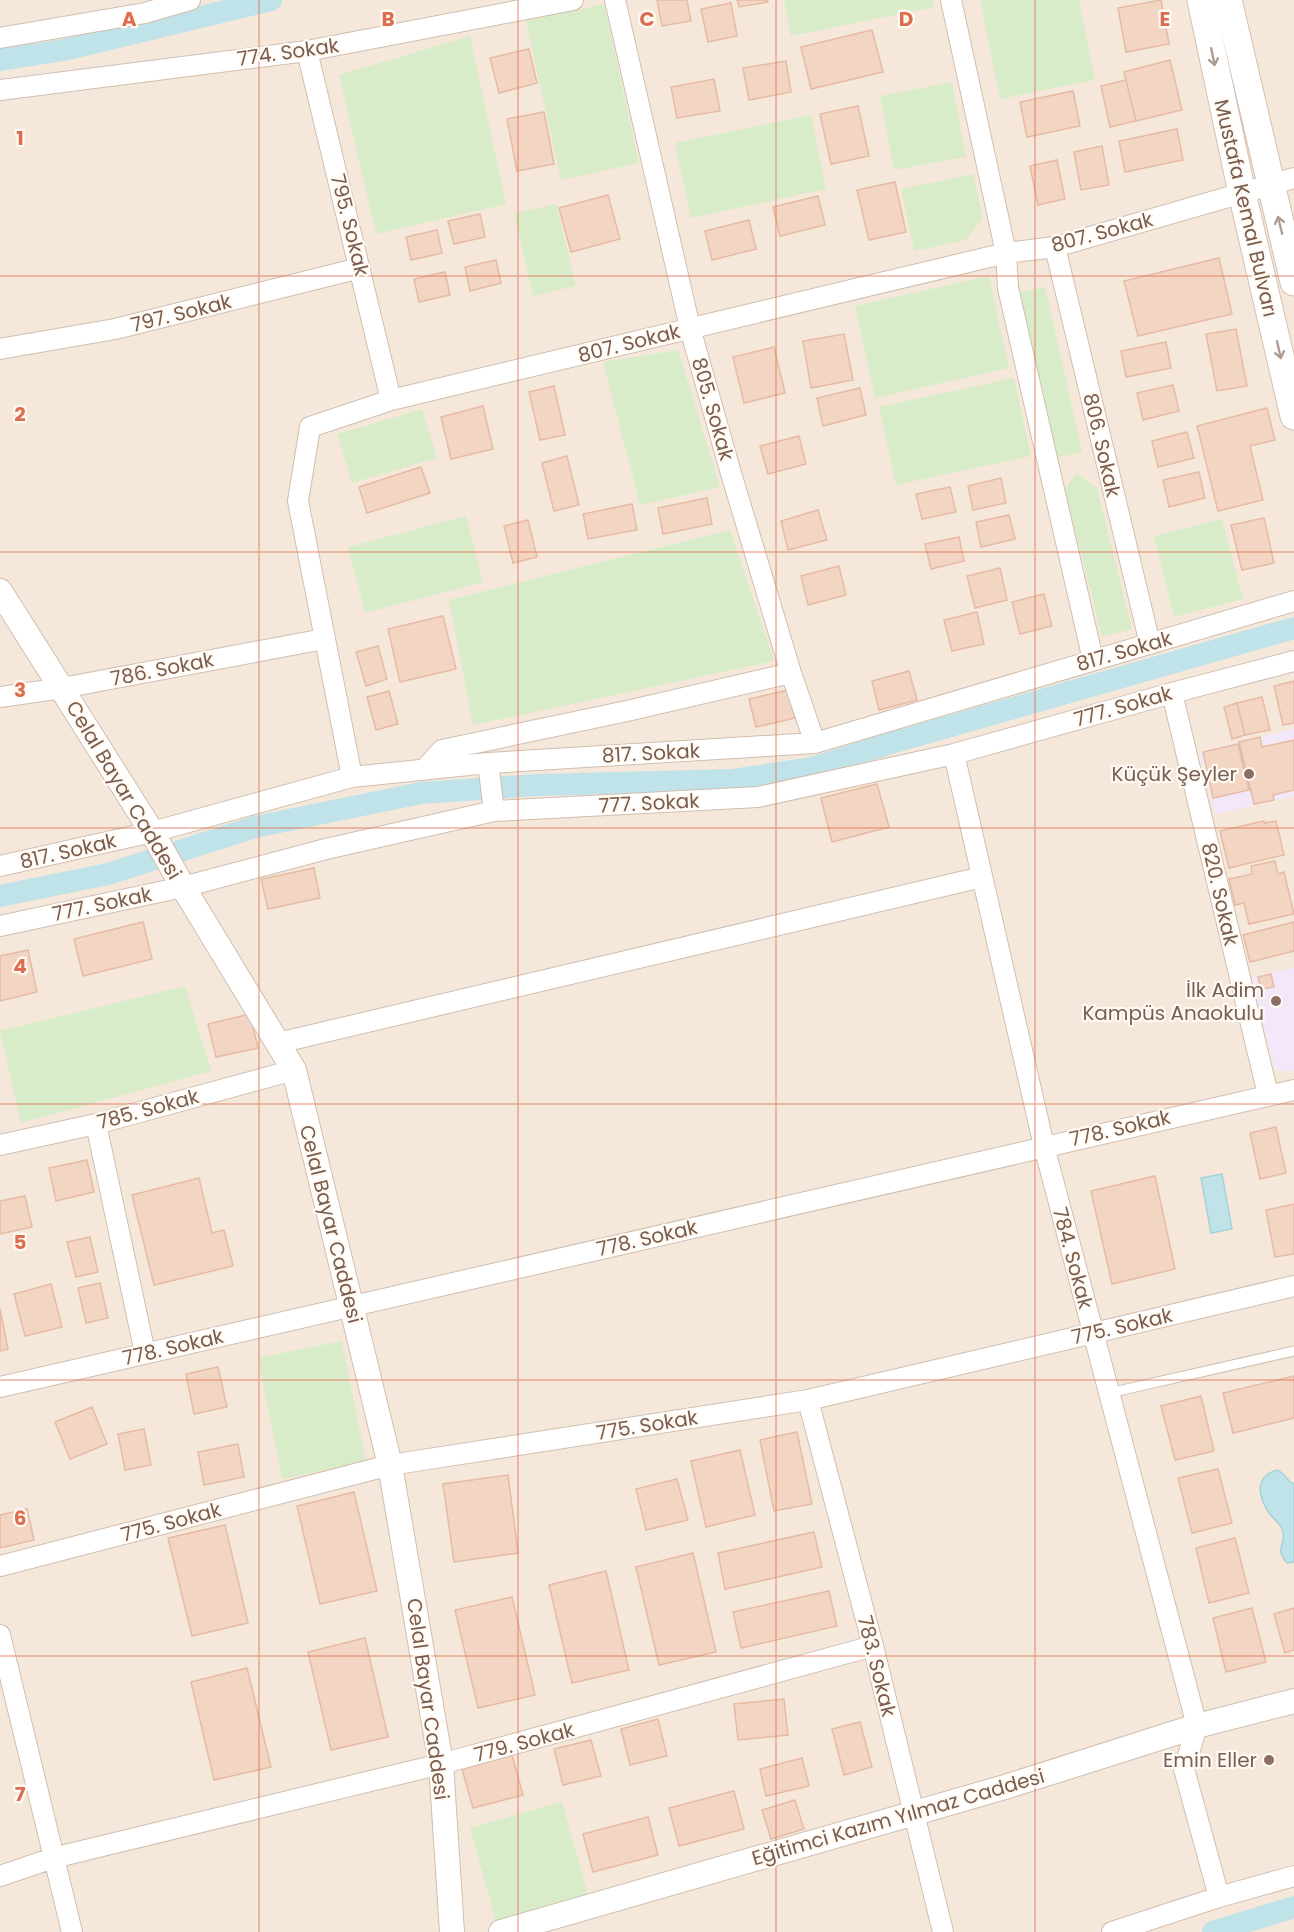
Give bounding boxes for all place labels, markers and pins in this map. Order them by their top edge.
place label: Küçük Şeyler [1111,760,1237,788]
marker: Küçük Şeyler [1242,767,1256,781]
place label: İlk Adim Kampüs Anaokulu [1082,976,1264,1027]
marker: İlk Adim Kampüs Anaokulu [1269,994,1283,1008]
place label: Emin Eller [1163,1746,1257,1774]
marker: Emin Eller [1262,1753,1276,1767]

